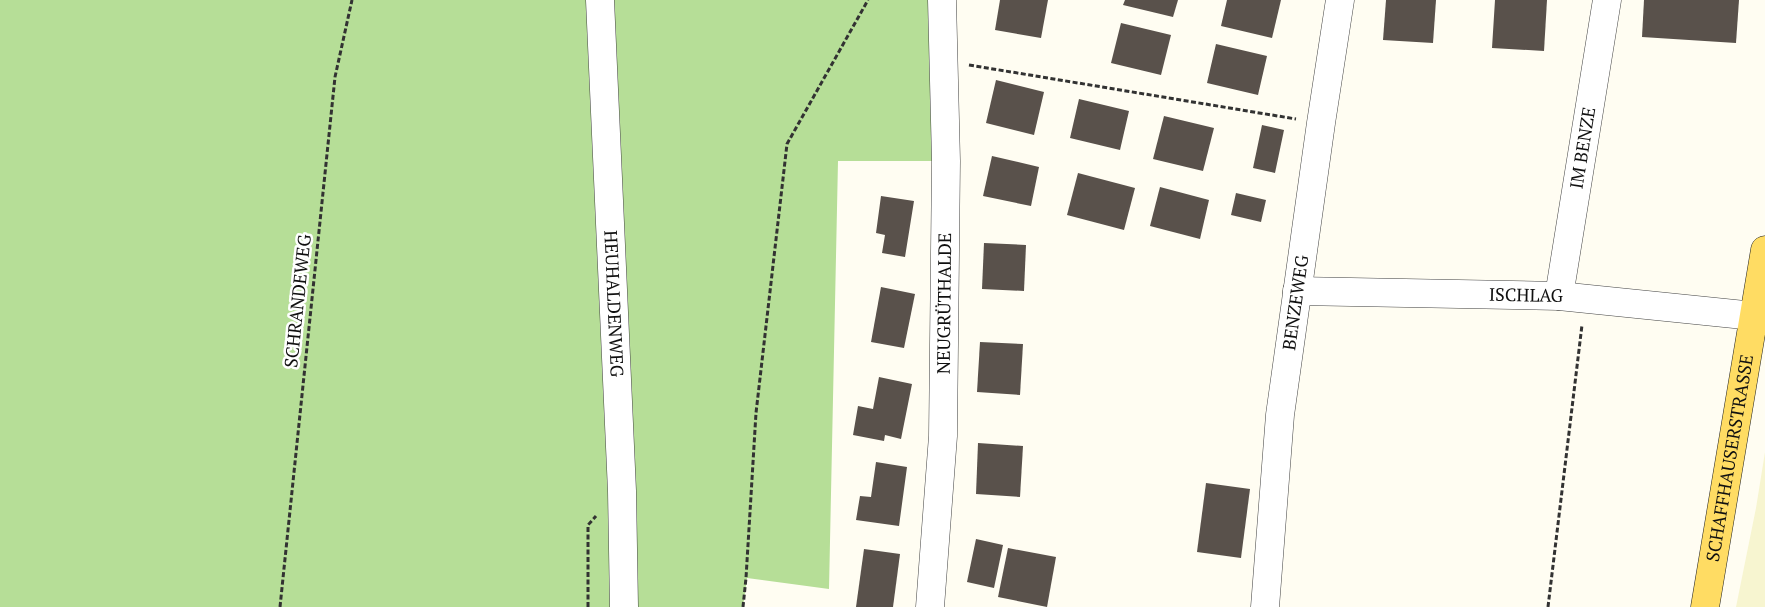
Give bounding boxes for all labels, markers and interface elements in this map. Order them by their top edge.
street label: IM BENZE [1564,105,1600,190]
street label: HEUHALDENWEG [599,230,630,378]
street label: SCHRANDEWEG [278,232,316,369]
street label: NEUGRÜTHALDE [931,233,956,374]
street label: BENZEWEG [1276,253,1313,352]
street label: ISCHLAG [1489,282,1564,307]
street label: SCHAFFHAUSERSTRASSE [1700,353,1758,563]

